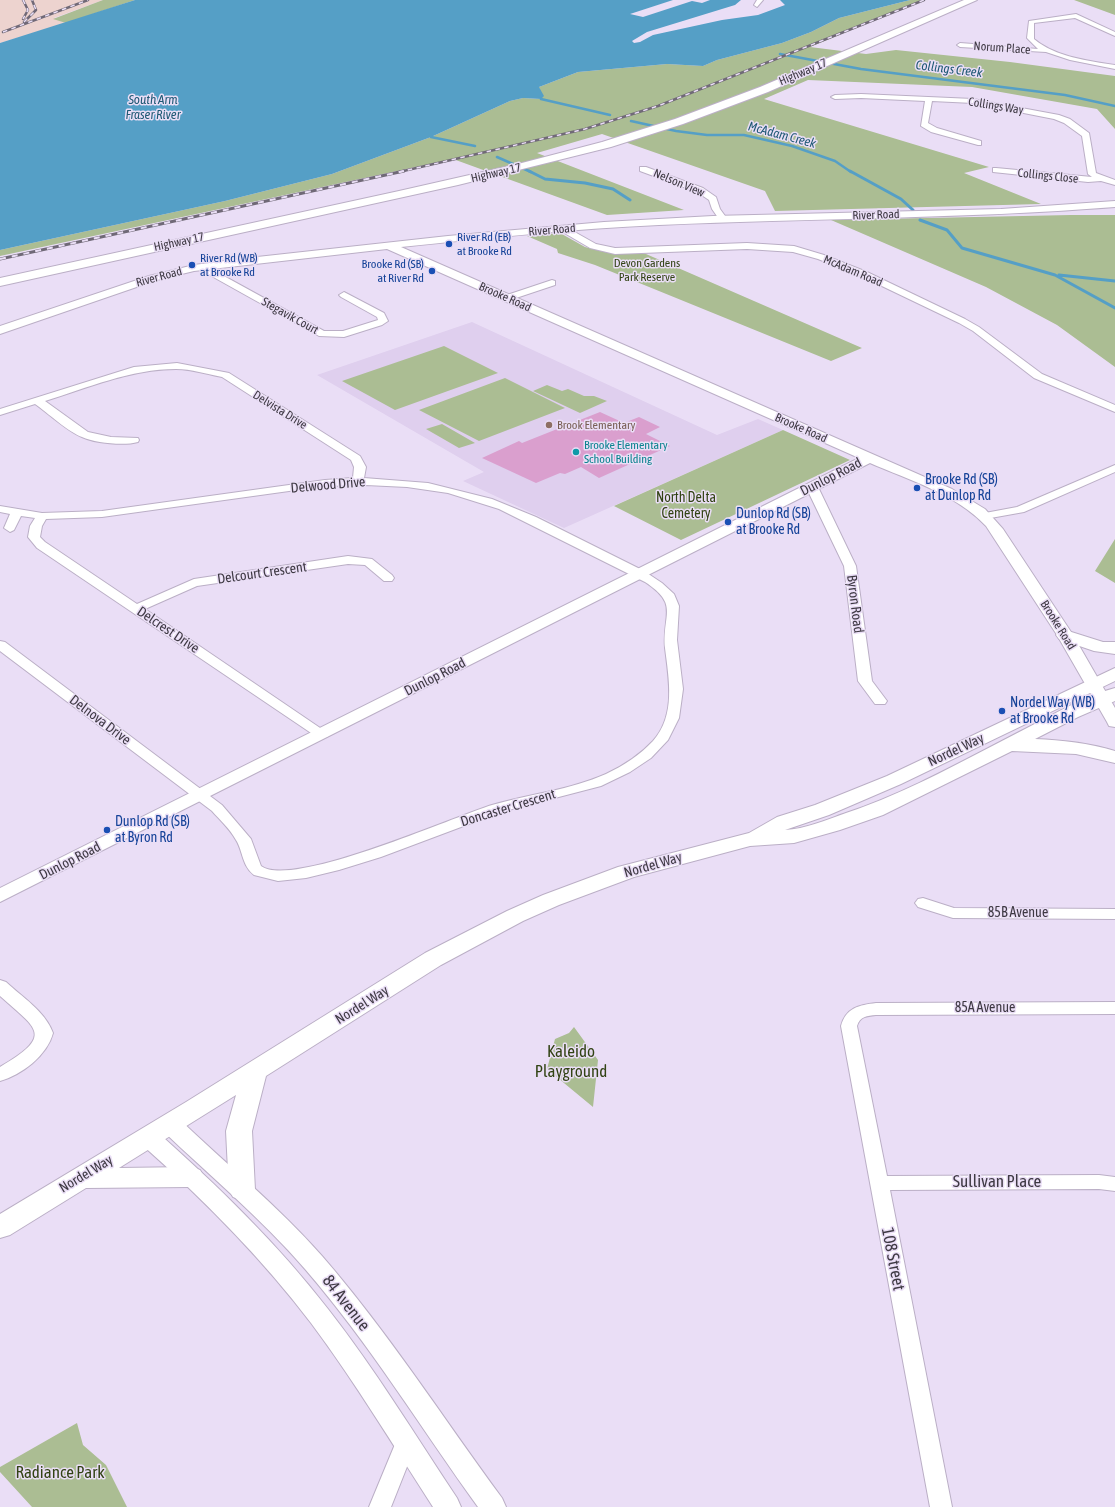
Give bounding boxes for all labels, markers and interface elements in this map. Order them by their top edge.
street label: Norum Place [973,39,1031,57]
street label: Highway 17 [777,55,829,89]
water label: Collings Creek [915,57,983,81]
water label: South Arm Fraser River [125,92,181,123]
street label: Collings Way [967,95,1025,117]
water label: McAdam Creek [746,118,818,152]
street label: Highway 17 [469,160,523,186]
street label: Nelson View [651,166,707,200]
street label: Collings Close [1017,166,1079,186]
street label: River Road [852,207,900,223]
street label: River Road [528,221,576,239]
street label: Highway 17 [152,230,206,254]
place label: River Rd (EB) at Brooke Rd [457,230,512,258]
marker: River Rd (EB) at Brooke Rd [444,239,454,249]
place label: River Rd (WB) at Brooke Rd [200,251,258,279]
street label: McAdam Road [821,252,885,290]
park label: Devon Gardens Park Reserve [614,256,680,284]
place label: Brooke Rd (SB) at River Rd [362,257,424,285]
marker: River Rd (WB) at Brooke Rd [187,260,197,270]
street label: River Road [134,264,184,290]
marker: Brooke Rd (SB) at River Rd [427,266,437,276]
street label: Brooke Road [477,279,533,315]
street label: Stegavik Court [259,295,321,337]
street label: Delvista Drive [250,388,310,432]
street label: Brooke Road [773,410,829,446]
place label: Brook Elementary [557,418,635,432]
marker: Brook Elementary [544,420,554,430]
place label: Brooke Elementary School Building [584,438,668,466]
marker: Brooke Elementary School Building [571,447,581,457]
street label: Dunlop Road [797,454,865,500]
place label: Brooke Rd (SB) at Dunlop Rd [925,472,998,504]
street label: Delwood Drive [290,473,366,497]
marker: Brooke Rd (SB) at Dunlop Rd [912,483,922,493]
park label: North Delta Cemetery [656,490,716,522]
place label: Dunlop Rd (SB) at Brooke Rd [736,506,811,538]
marker: Dunlop Rd (SB) at Brooke Rd [723,517,733,527]
street label: Delcourt Crescent [216,558,308,588]
street label: Byron Road [843,574,867,634]
street label: Brooke Road [1037,598,1079,652]
street label: Delcrest Drive [134,603,202,657]
street label: Dunlop Road [401,654,469,700]
street label: Delnova Drive [66,692,134,748]
place label: Nordel Way (WB) at Brooke Rd [1010,695,1095,728]
marker: Nordel Way (WB) at Brooke Rd [997,706,1007,716]
street label: Nordel Way [925,730,987,770]
street label: Doncaster Crescent [459,786,557,830]
place label: Dunlop Rd (SB) at Byron Rd [115,814,190,846]
marker: Dunlop Rd (SB) at Byron Rd [102,825,112,835]
street label: Dunlop Road [36,838,104,884]
street label: Nordel Way [622,849,684,881]
street label: 85B Avenue [988,905,1048,921]
street label: Nordel Way [332,982,392,1028]
street label: 85A Avenue [955,1000,1015,1016]
park label: Kaleido Playground [535,1042,607,1082]
street label: Nordel Way [56,1151,116,1197]
street label: Sullivan Place [953,1172,1041,1192]
street label: 108 Street [877,1226,909,1292]
street label: 84 Avenue [318,1271,374,1335]
park label: Radiance Park [15,1463,105,1483]

